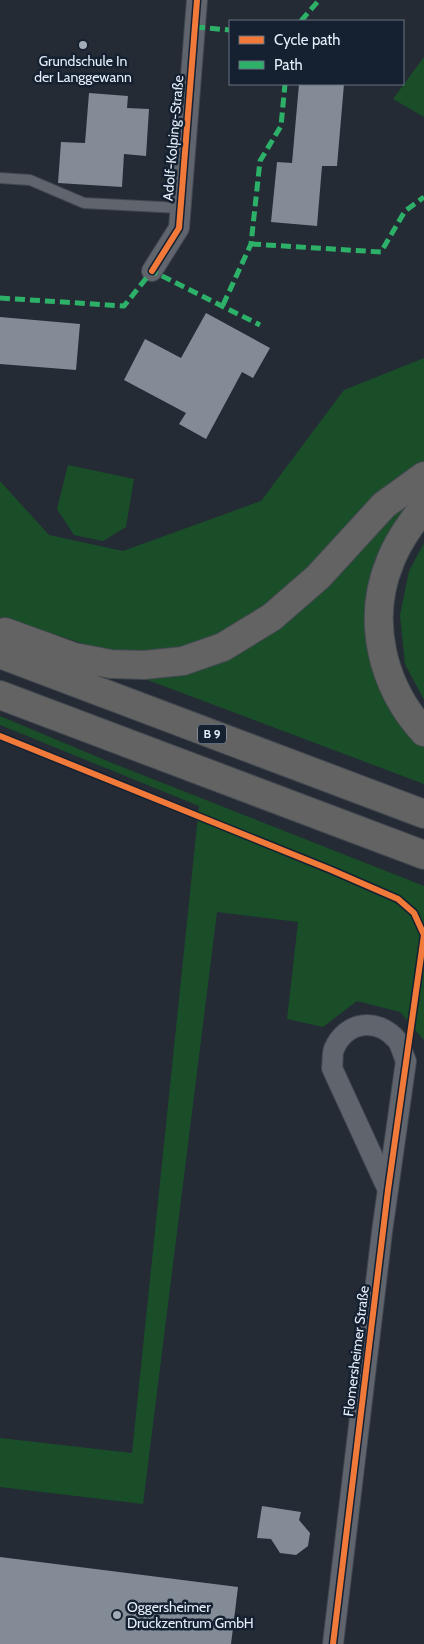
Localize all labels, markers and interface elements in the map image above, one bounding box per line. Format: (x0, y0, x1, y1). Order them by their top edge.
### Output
legend (229, 20, 404, 85)
text: Cycle path (274, 31, 340, 49)
marker: Grundschule In der Langgewann (77, 39, 89, 51)
place label: Grundschule In der Langgewann (34, 52, 132, 86)
text: Path (274, 56, 303, 74)
street label: Adolf-Kolping-Straße (159, 74, 187, 202)
road number: B 9 (198, 724, 226, 744)
street label: Flomersheimer Straße (339, 1285, 373, 1417)
place label: Oggersheimer Druckzentrum GmbH (127, 1598, 254, 1632)
marker: Oggersheimer Druckzentrum GmbH (111, 1609, 123, 1621)

